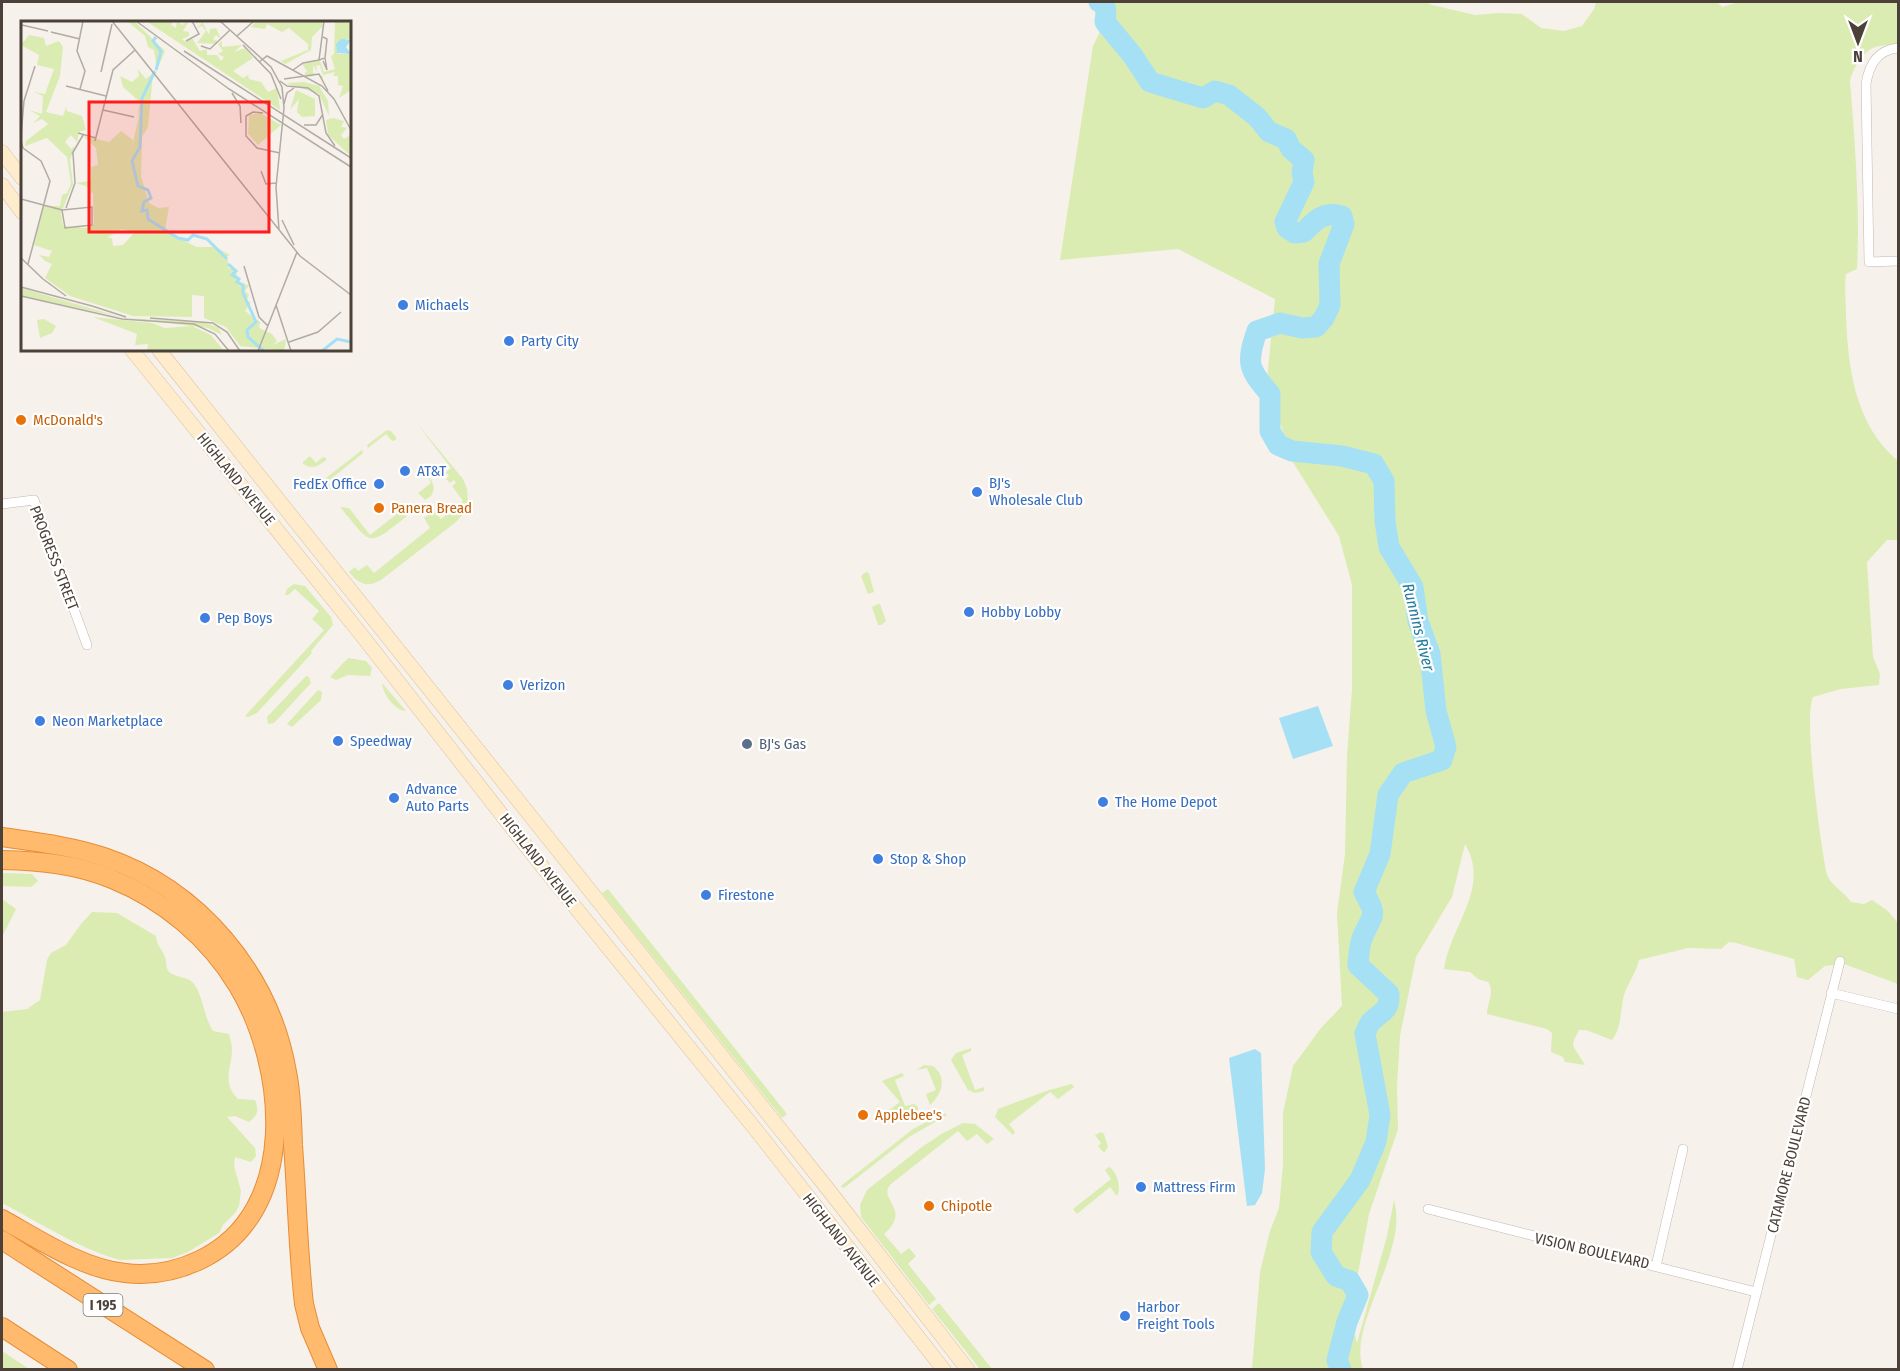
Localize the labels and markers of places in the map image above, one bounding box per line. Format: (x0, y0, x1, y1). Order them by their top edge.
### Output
place label: Michaels (415, 296, 469, 314)
marker: Michaels (396, 298, 410, 312)
place label: Party City (521, 332, 579, 350)
marker: Party City (502, 334, 516, 348)
place label: McDonald's (33, 411, 103, 429)
marker: McDonald's (14, 413, 28, 427)
place label: AT&T (417, 462, 446, 480)
marker: AT&T (398, 464, 412, 478)
place label: BJ's Wholesale Club (989, 474, 1083, 509)
place label: FedEx Office (293, 475, 367, 493)
marker: FedEx Office (372, 477, 386, 491)
marker: BJ's Wholesale Club (970, 485, 984, 499)
place label: Panera Bread (391, 499, 472, 517)
marker: Panera Bread (372, 501, 386, 515)
place label: Hobby Lobby (981, 603, 1061, 621)
marker: Hobby Lobby (962, 605, 976, 619)
place label: Pep Boys (217, 609, 272, 627)
marker: Pep Boys (198, 611, 212, 625)
place label: Verizon (520, 676, 565, 694)
marker: Verizon (501, 678, 515, 692)
place label: Neon Marketplace (52, 712, 163, 730)
marker: Neon Marketplace (33, 714, 47, 728)
place label: Speedway (350, 732, 412, 750)
marker: Speedway (331, 734, 345, 748)
place label: BJ's Gas (759, 735, 806, 753)
marker: BJ's Gas (740, 737, 754, 751)
place label: Advance Auto Parts (406, 780, 469, 815)
marker: Advance Auto Parts (387, 791, 401, 805)
place label: The Home Depot (1115, 793, 1217, 811)
marker: The Home Depot (1096, 795, 1110, 809)
place label: Stop & Shop (890, 850, 966, 868)
marker: Stop & Shop (871, 852, 885, 866)
place label: Firestone (718, 886, 774, 904)
marker: Firestone (699, 888, 713, 902)
place label: Applebee's (875, 1106, 942, 1124)
marker: Applebee's (856, 1108, 870, 1122)
place label: Mattress Firm (1153, 1178, 1236, 1196)
marker: Mattress Firm (1134, 1180, 1148, 1194)
place label: Chipotle (941, 1197, 992, 1215)
marker: Chipotle (922, 1199, 936, 1213)
place label: Harbor Freight Tools (1137, 1298, 1215, 1333)
marker: Harbor Freight Tools (1118, 1309, 1132, 1323)

